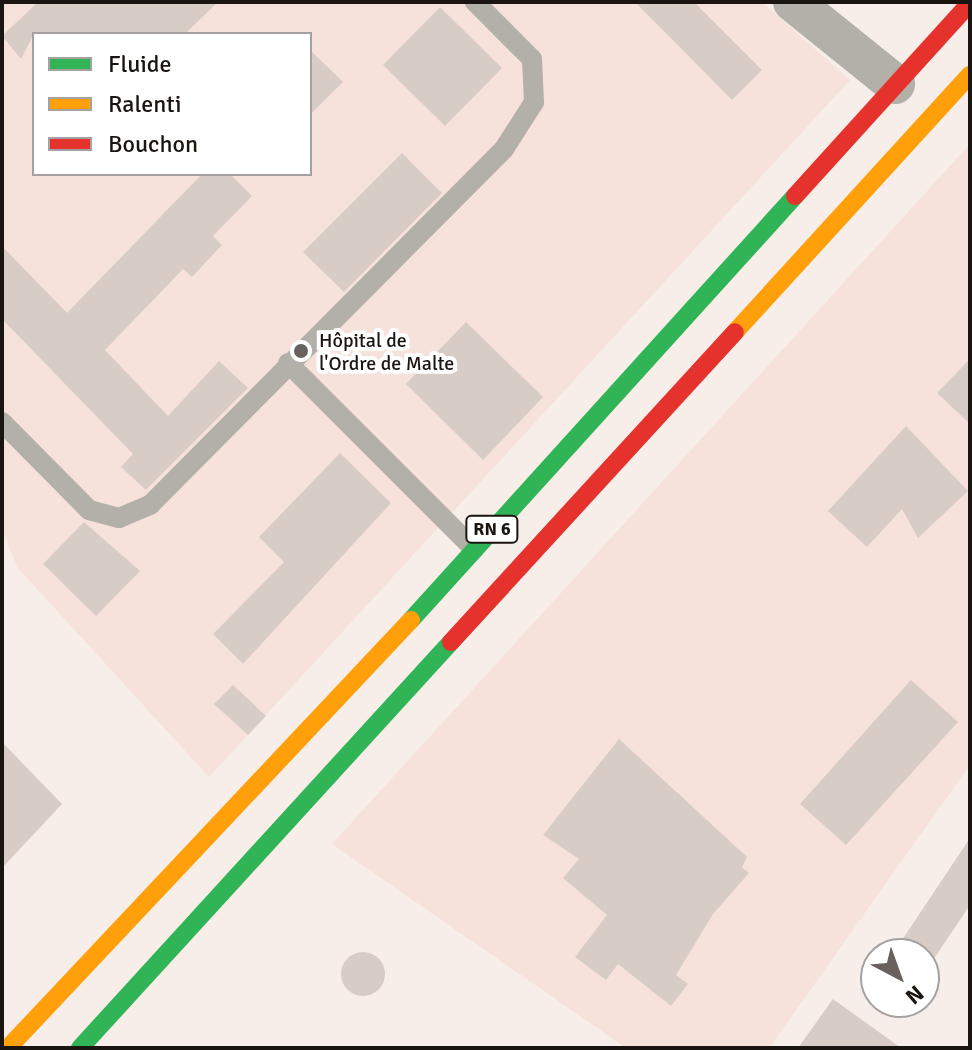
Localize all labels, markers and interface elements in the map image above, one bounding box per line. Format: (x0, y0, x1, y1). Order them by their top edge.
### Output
legend (32, 32, 312, 176)
text: Fluide (108, 49, 172, 79)
text: Ralenti (108, 89, 181, 119)
text: Bouchon (108, 129, 198, 159)
place label: Hôpital de l'Ordre de Malte (319, 328, 454, 375)
marker: Hôpital de l'Ordre de Malte (290, 340, 312, 362)
road number: RN 6 (464, 515, 520, 543)
north arrow (860, 938, 940, 1018)
text: N (900, 980, 929, 1010)

